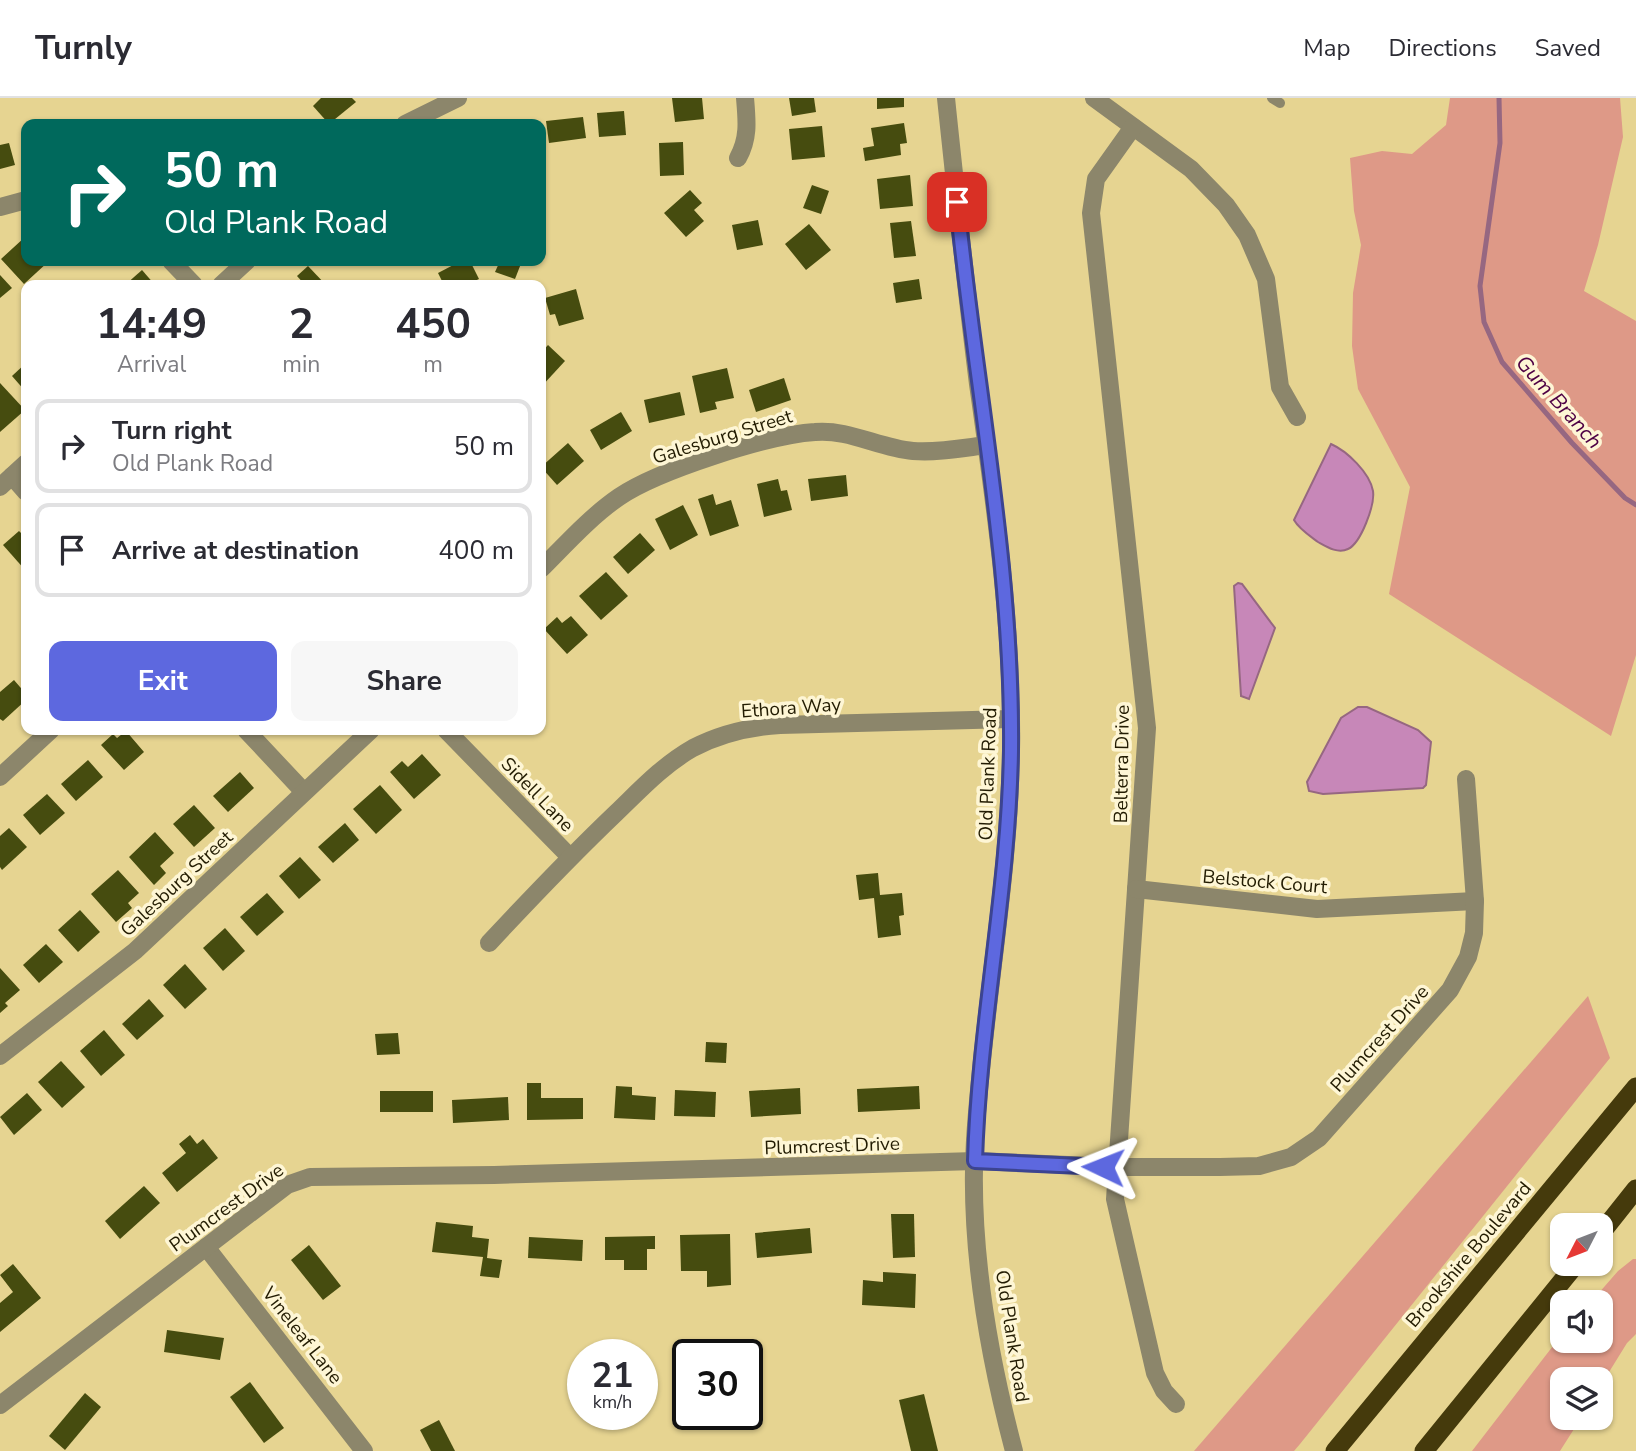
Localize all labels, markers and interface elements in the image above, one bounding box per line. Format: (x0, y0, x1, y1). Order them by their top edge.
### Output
text: Turnly (35, 26, 132, 71)
text: Map (1303, 32, 1350, 64)
text: Directions (1388, 32, 1497, 64)
text: Saved (1535, 32, 1601, 64)
text: 50 m (164, 137, 279, 204)
icon: right (49, 147, 140, 238)
pin (927, 172, 987, 232)
icon: arrive (938, 183, 976, 221)
text: Old Plank Road (164, 201, 388, 244)
text: 14:49 (96, 296, 207, 353)
text: 2 (289, 296, 314, 353)
text: 450 (395, 296, 471, 353)
text: Arrival (117, 349, 186, 380)
text: min (282, 349, 320, 380)
text: m (423, 349, 443, 380)
water label: Gum Branch (1510, 349, 1608, 455)
street label: Galesburg Street (649, 403, 796, 471)
text: Turn right (112, 413, 231, 448)
icon: right (53, 427, 91, 465)
text: 50 m (454, 429, 514, 464)
text: Old Plank Road (112, 448, 273, 479)
icon: arrive (53, 531, 91, 569)
text: Arrive at destination (112, 533, 359, 568)
text: 400 m (438, 533, 514, 568)
button: Exit (49, 641, 277, 721)
button: Share (291, 641, 518, 721)
street label: Ethora Way (740, 692, 842, 724)
street label: Belterra Drive (1108, 704, 1136, 824)
street label: Old Plank Road (973, 707, 1003, 841)
street label: Sidell Lane (495, 752, 580, 838)
street label: Galesburg Street (115, 825, 239, 943)
street label: Belstock Court (1201, 864, 1329, 900)
street label: Plumcrest Drive (1325, 980, 1435, 1098)
position arrow (1066, 1130, 1140, 1204)
street label: Plumcrest Drive (764, 1131, 900, 1161)
street label: Plumcrest Drive (164, 1157, 289, 1258)
street label: Brookshire Boulevard (1400, 1176, 1538, 1333)
north arrow (1550, 1213, 1614, 1276)
map controls (1550, 1213, 1613, 1430)
street label: Old Plank Road (989, 1268, 1035, 1404)
street label: Vineleaf Lane (255, 1281, 348, 1390)
button: sound (1550, 1290, 1613, 1353)
speed limit sign: 30 (672, 1339, 763, 1430)
text: 21 (591, 1352, 634, 1399)
button: layers (1550, 1367, 1613, 1430)
text: km/h (593, 1390, 632, 1414)

